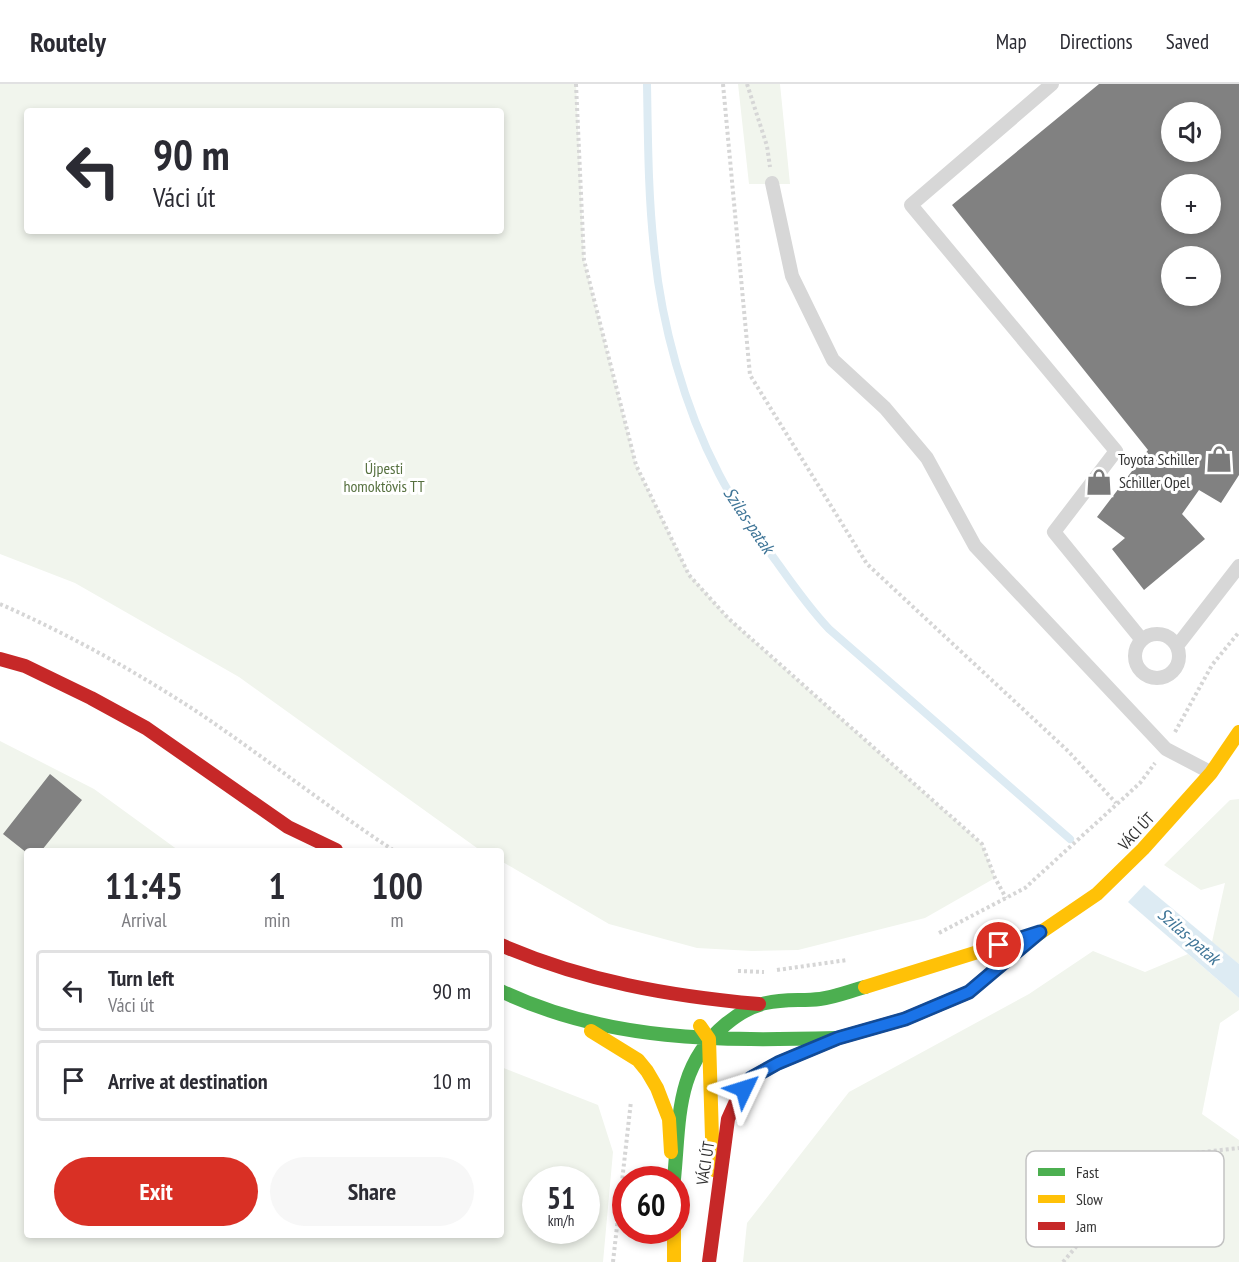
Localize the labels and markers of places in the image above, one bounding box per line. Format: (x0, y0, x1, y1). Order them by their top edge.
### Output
shop icon: Toyota Schiller (1204, 444, 1234, 474)
place label: Toyota Schiller (1118, 449, 1200, 469)
shop icon: Schiller Opel (1084, 467, 1114, 497)
place label: Schiller Opel (1119, 472, 1190, 492)
pin (973, 919, 1024, 970)

